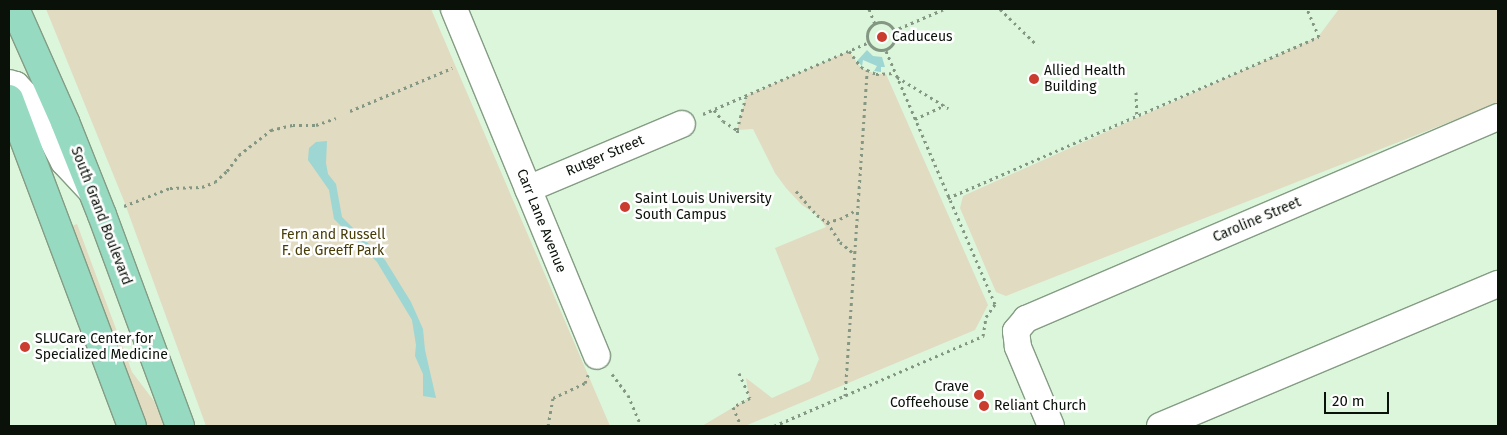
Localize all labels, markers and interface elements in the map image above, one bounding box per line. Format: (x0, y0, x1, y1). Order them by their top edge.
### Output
place label: Caduceus (892, 29, 953, 45)
marker: Caduceus (876, 31, 888, 43)
place label: Allied Health Building (1044, 63, 1126, 95)
marker: Allied Health Building (1028, 73, 1040, 85)
street label: Rutger Street (563, 132, 647, 180)
street label: South Grand Boulevard (67, 145, 135, 287)
street label: Carr Lane Avenue (513, 167, 569, 275)
place label: Saint Louis University South Campus (635, 191, 772, 223)
street label: Caroline Street (1210, 194, 1304, 246)
marker: Saint Louis University South Campus (619, 201, 631, 213)
park label: Fern and Russell F. de Greeff Park (281, 227, 385, 260)
place label: SLUCare Center for Specialized Medicine (35, 331, 168, 364)
marker: SLUCare Center for Specialized Medicine (19, 341, 31, 353)
place label: Crave Coffeehouse (890, 379, 969, 412)
scale bar (1327, 382, 1392, 414)
marker: Crave Coffeehouse (973, 389, 985, 401)
text: 20 m (1332, 392, 1365, 410)
place label: Reliant Church (994, 398, 1086, 414)
marker: Reliant Church (978, 400, 990, 412)

